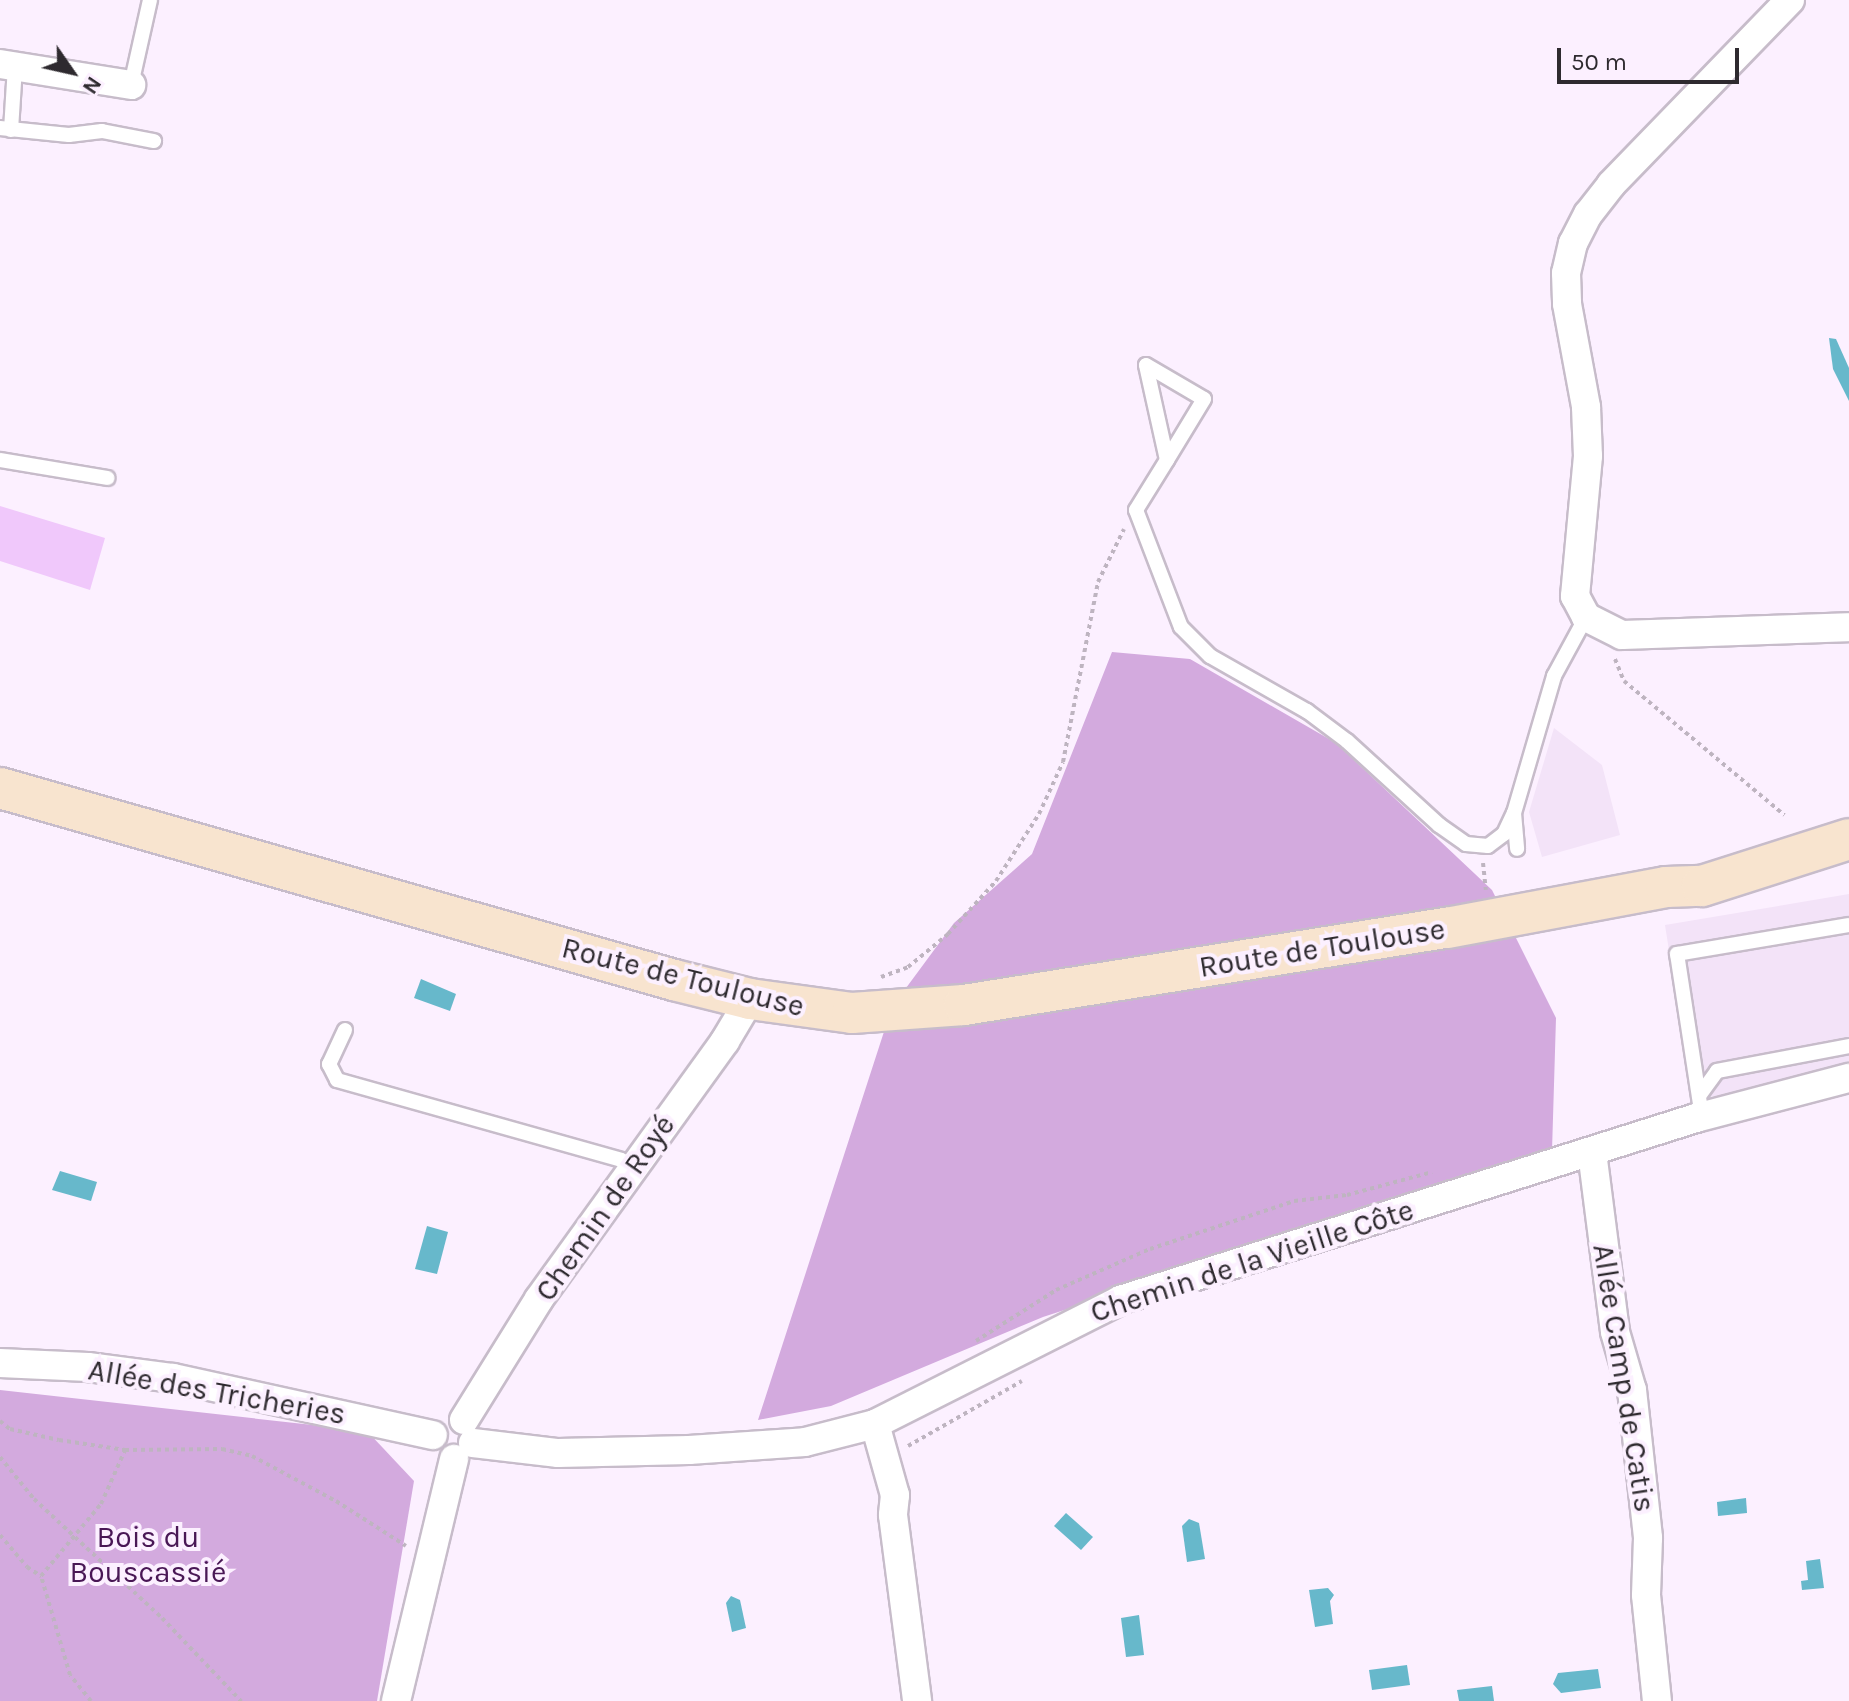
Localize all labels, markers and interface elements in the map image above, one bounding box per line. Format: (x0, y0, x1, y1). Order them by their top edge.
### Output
north arrow (32, 32, 112, 112)
scale bar (1561, 32, 1743, 82)
text: 50 m (1571, 48, 1627, 76)
text: N (77, 72, 107, 99)
street label: Route de Toulouse (1197, 911, 1447, 985)
street label: Route de Toulouse (558, 929, 808, 1025)
street label: Chemin de Royé (528, 1108, 682, 1308)
street label: Chemin de la Vieille Côte (1086, 1192, 1418, 1330)
street label: Allée Camp de Catis (1585, 1241, 1663, 1515)
street label: Allée des Tricheries (86, 1352, 348, 1432)
park label: Bois du Bouscassié (70, 1519, 226, 1590)

